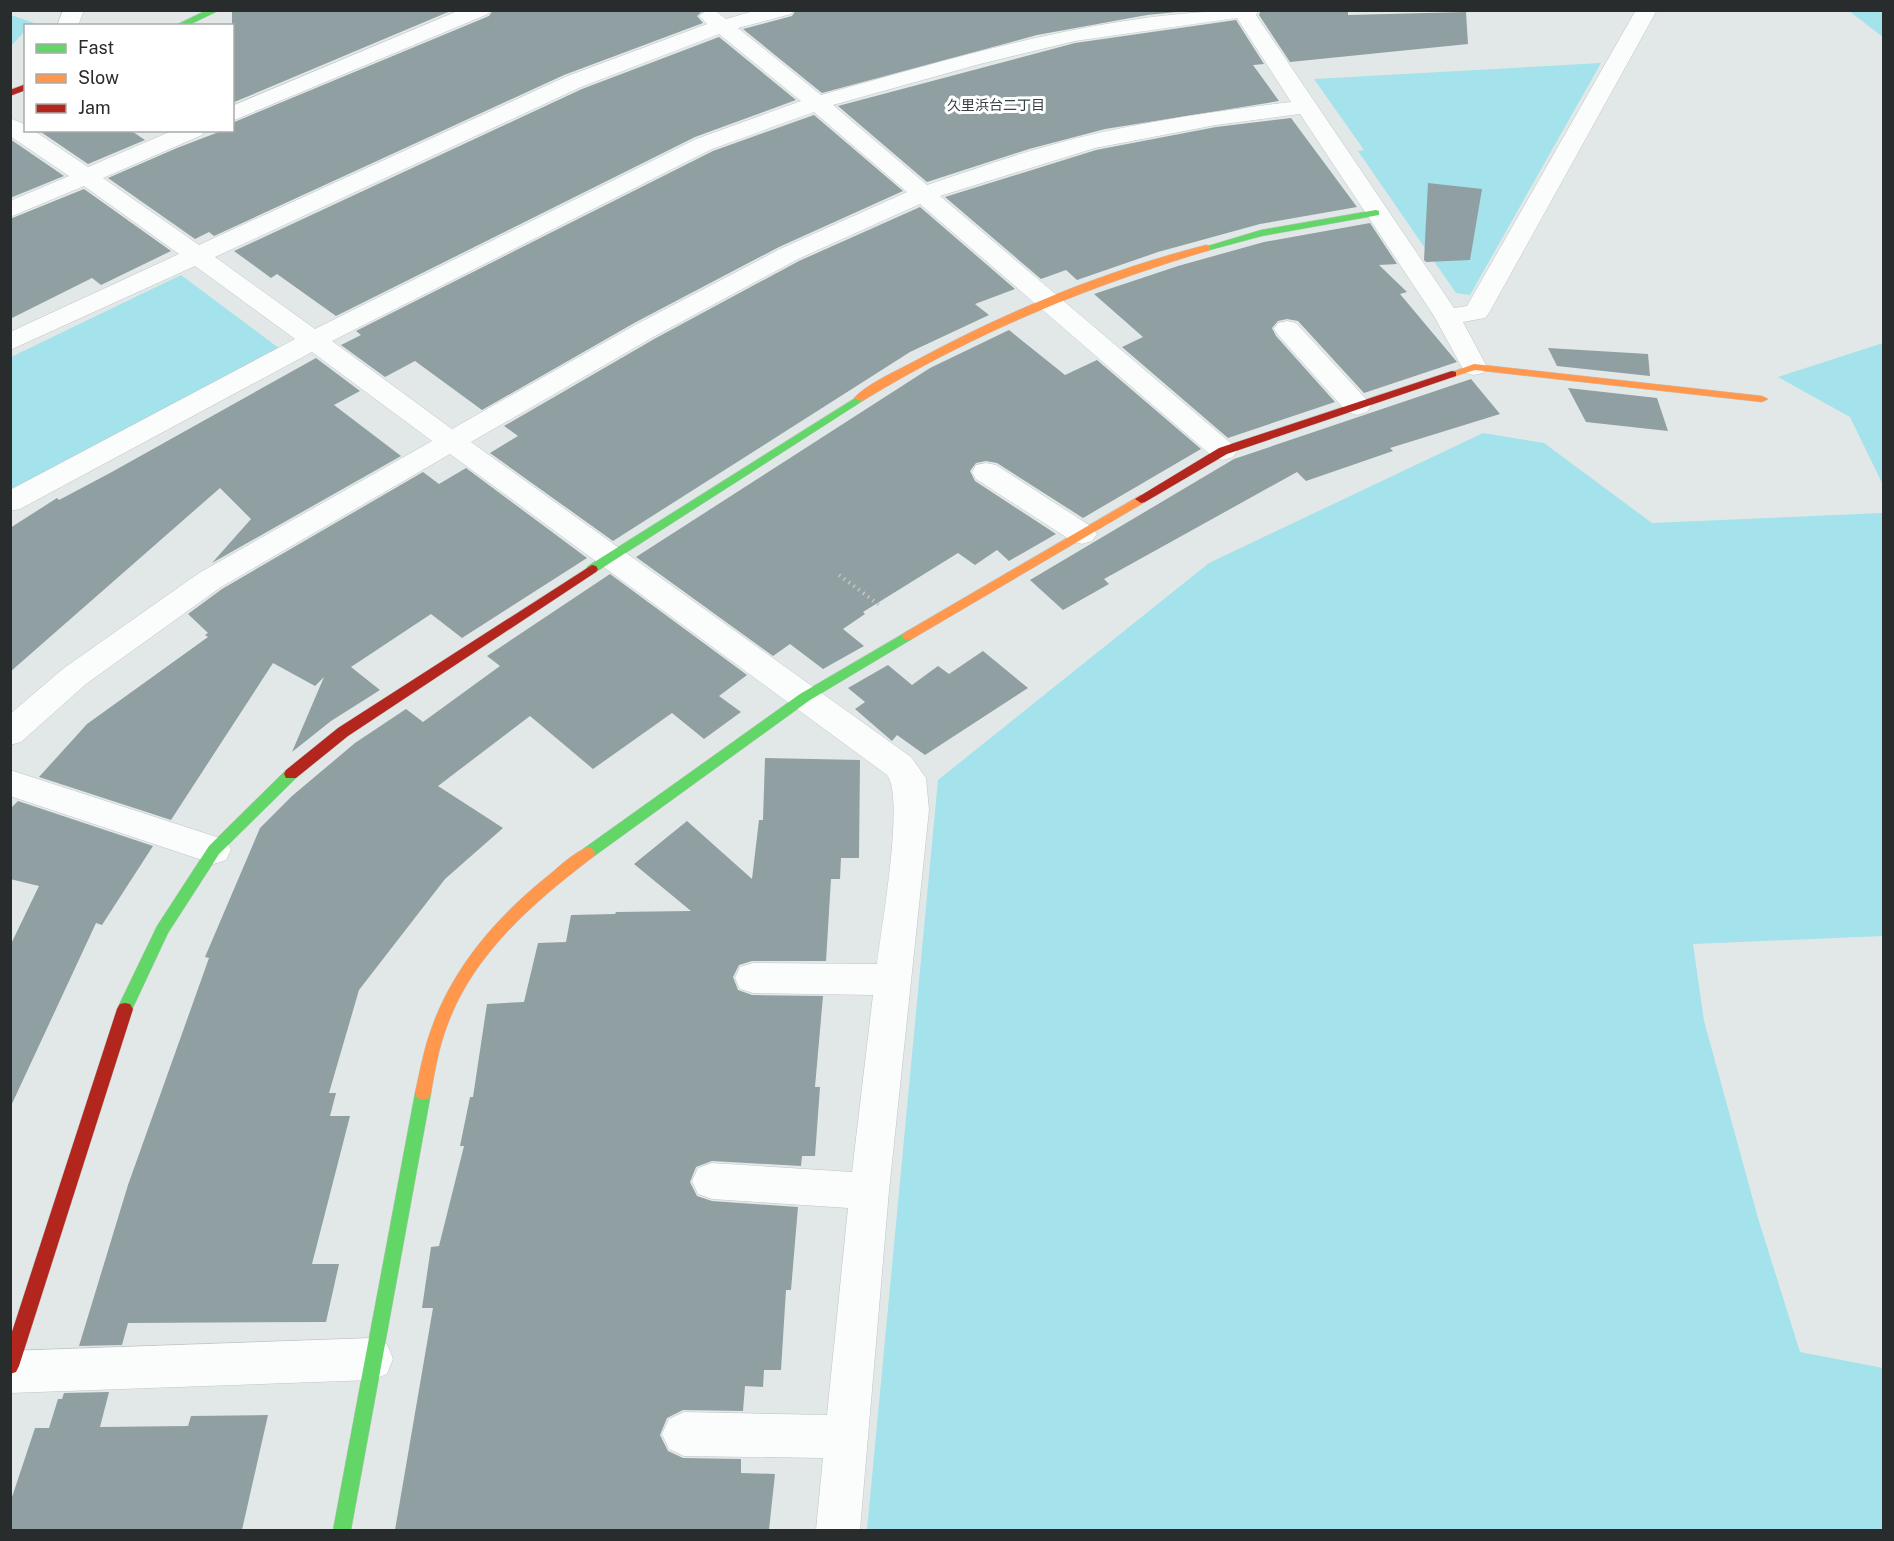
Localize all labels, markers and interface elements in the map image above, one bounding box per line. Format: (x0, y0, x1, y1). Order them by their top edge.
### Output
legend (24, 24, 234, 132)
text: Fast (78, 37, 114, 58)
text: Slow (78, 67, 119, 88)
text: Jam (78, 97, 111, 118)
district label: 久里浜台二丁目 (947, 97, 1045, 113)

